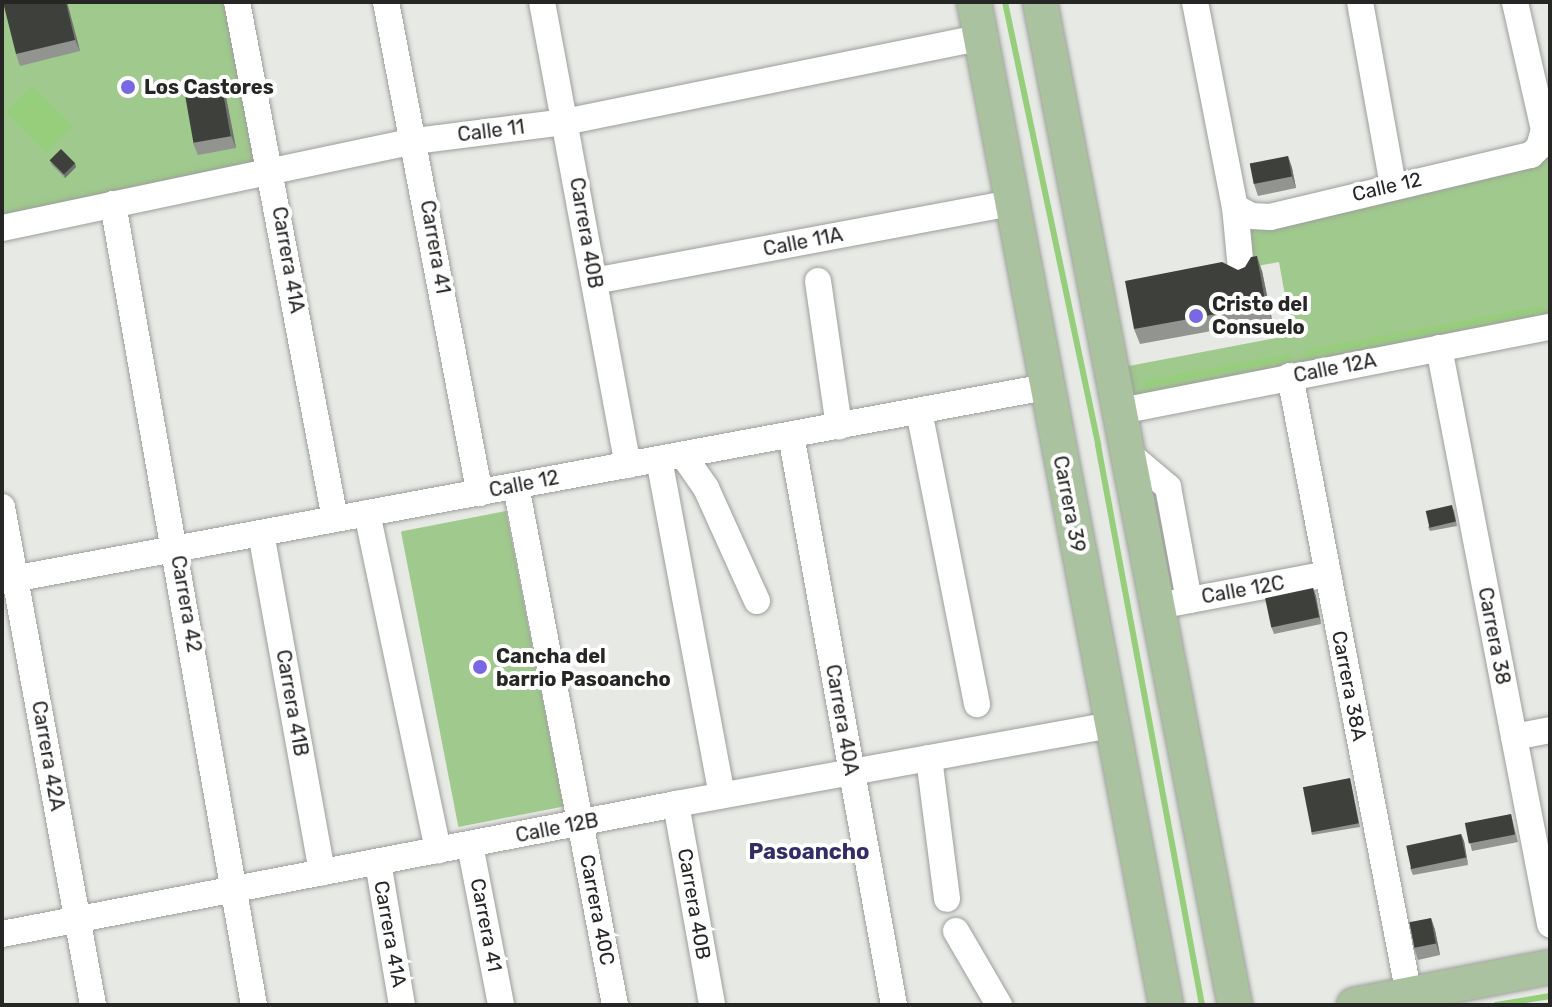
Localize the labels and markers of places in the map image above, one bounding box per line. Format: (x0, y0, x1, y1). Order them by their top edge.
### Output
place label: Los Castores (144, 75, 274, 99)
marker: Los Castores (119, 78, 137, 96)
place label: Cristo del Consuelo (1212, 292, 1308, 339)
marker: Cristo del Consuelo (1187, 307, 1205, 325)
place label: Cancha del barrio Pasoancho (496, 644, 671, 691)
marker: Cancha del barrio Pasoancho (471, 658, 489, 676)

